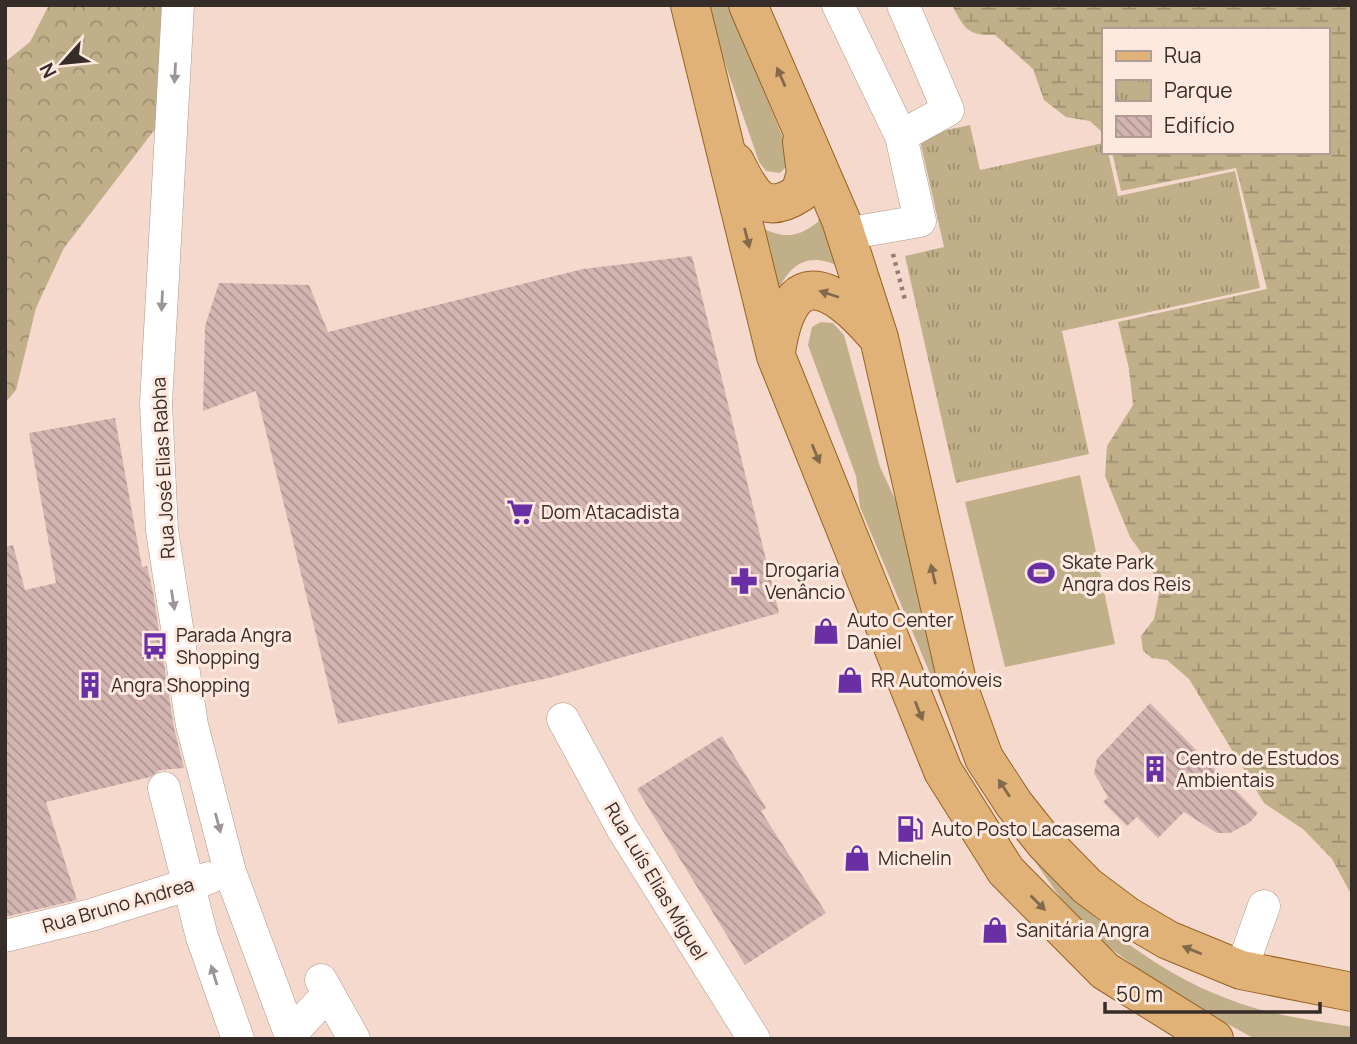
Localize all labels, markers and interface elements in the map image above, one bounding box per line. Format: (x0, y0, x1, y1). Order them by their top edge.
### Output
north arrow (28, 28, 98, 98)
legend (1102, 28, 1329, 154)
text: Rua (1164, 41, 1201, 69)
text: N (33, 59, 63, 83)
one-way arrow (169, 63, 180, 85)
one-way arrow (775, 66, 786, 87)
text: Parque (1164, 76, 1233, 104)
text: Edifício (1164, 111, 1235, 139)
one-way arrow (742, 227, 753, 249)
one-way arrow (818, 289, 839, 299)
one-way arrow (156, 290, 167, 312)
street label: Rua José Elias Rabha (145, 376, 181, 560)
one-way arrow (810, 444, 821, 465)
supermarket icon: Dom Atacadista (505, 497, 535, 527)
place label: Dom Atacadista (541, 499, 680, 525)
place label: Skate Park Angra dos Reis (1062, 549, 1191, 597)
place label: Drogaria Venâncio (765, 557, 845, 605)
sports icon: Skate Park Angra dos Reis (1026, 558, 1056, 588)
one-way arrow (927, 563, 938, 585)
pharmacy icon: Drogaria Venâncio (729, 566, 759, 596)
one-way arrow (168, 590, 179, 612)
place label: Auto Center Daniel (847, 607, 954, 655)
shop icon: Auto Center Daniel (811, 616, 841, 646)
place label: Parada Angra Shopping (176, 622, 292, 670)
bus stop icon: Parada Angra Shopping (140, 631, 170, 661)
shop icon: RR Automóveis (835, 665, 865, 695)
place label: RR Automóveis (871, 667, 1002, 693)
building icon: Angra Shopping (75, 670, 105, 700)
place label: Angra Shopping (111, 672, 250, 698)
one-way arrow (914, 701, 925, 722)
place label: Centro de Estudos Ambientais (1176, 745, 1339, 793)
building icon: Centro de Estudos Ambientais (1140, 754, 1170, 784)
one-way arrow (997, 779, 1010, 798)
street label: Rua Luís Elias Miguel (599, 797, 713, 965)
one-way arrow (213, 812, 224, 834)
fuel station icon: Auto Posto Lacasema (895, 814, 925, 844)
place label: Auto Posto Lacasema (931, 816, 1120, 842)
shop icon: Michelin (842, 843, 872, 873)
place label: Michelin (878, 845, 951, 871)
street label: Rua Bruno Andrea (39, 871, 197, 939)
one-way arrow (1029, 894, 1046, 911)
shop icon: Sanitária Angra (980, 915, 1010, 945)
place label: Sanitária Angra (1016, 917, 1149, 943)
one-way arrow (1181, 945, 1202, 956)
one-way arrow (209, 964, 219, 985)
scale bar (1105, 970, 1320, 1014)
text: 50 m (1116, 980, 1163, 1008)

